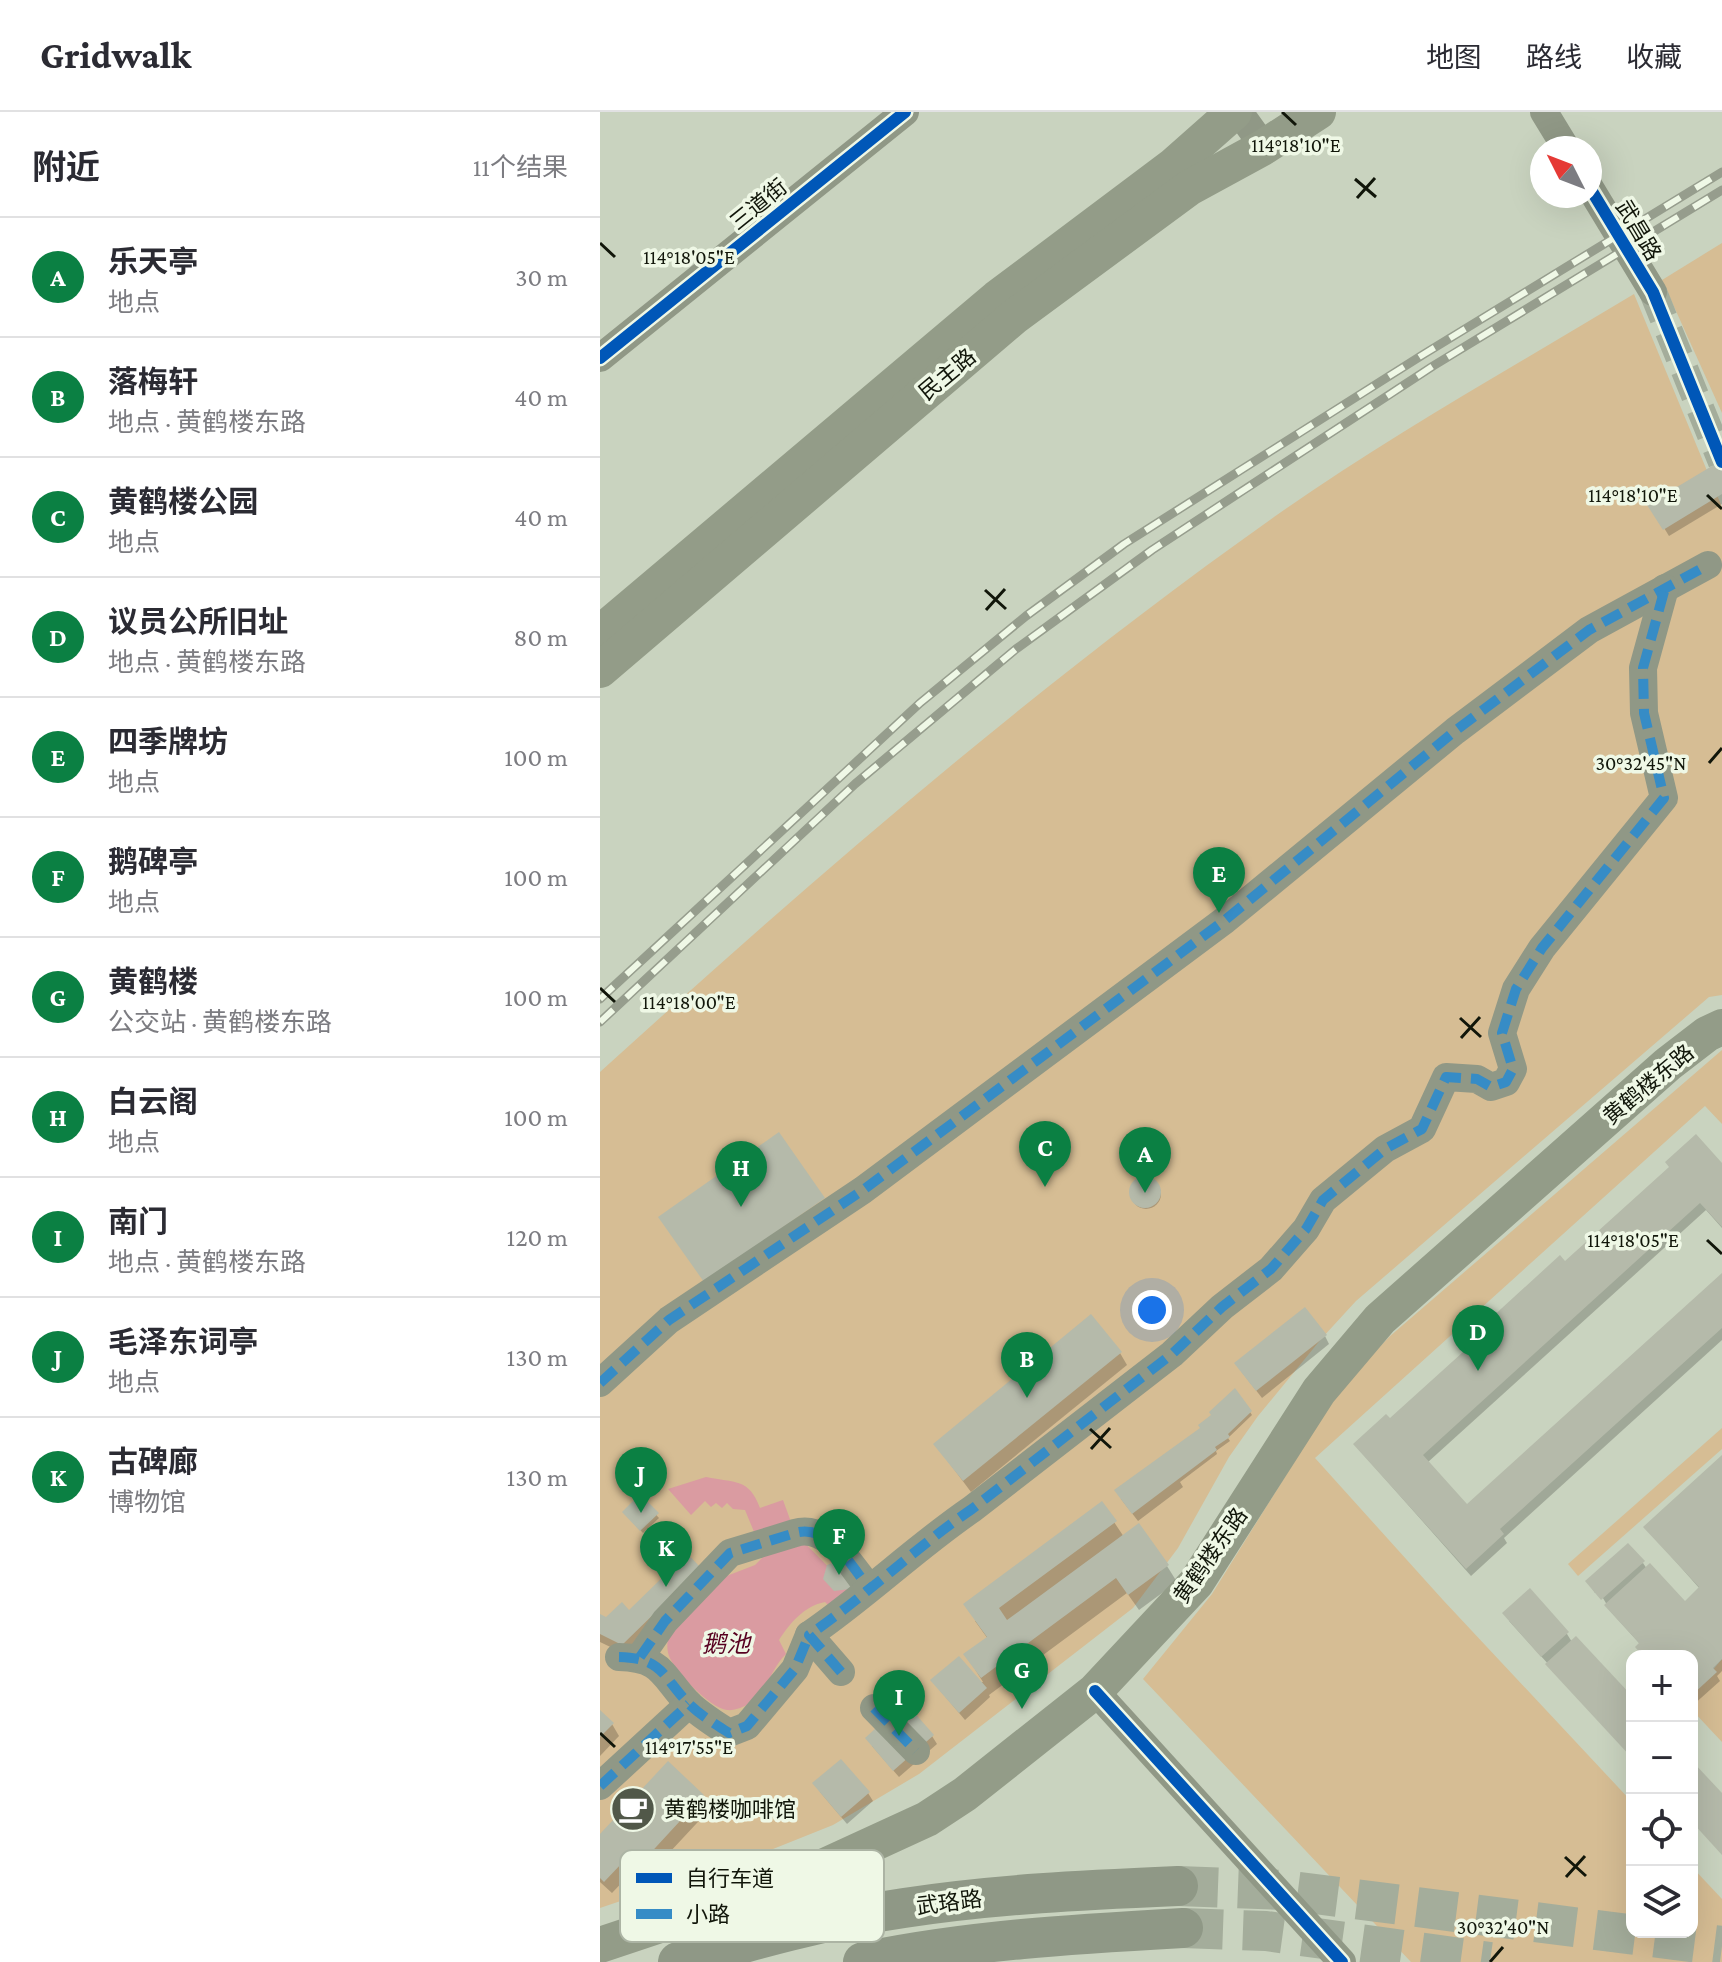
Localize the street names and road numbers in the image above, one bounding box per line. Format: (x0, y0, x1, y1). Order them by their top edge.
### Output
street label: 三道街 (725, 174, 792, 235)
street label: 武昌路 (1611, 196, 1666, 265)
street label: 民主路 (914, 344, 981, 405)
street label: 黄鹤楼东路 (1598, 1039, 1698, 1129)
street label: 黄鹤楼东路 (1169, 1503, 1252, 1608)
street label: 武珞路 (915, 1886, 983, 1919)

